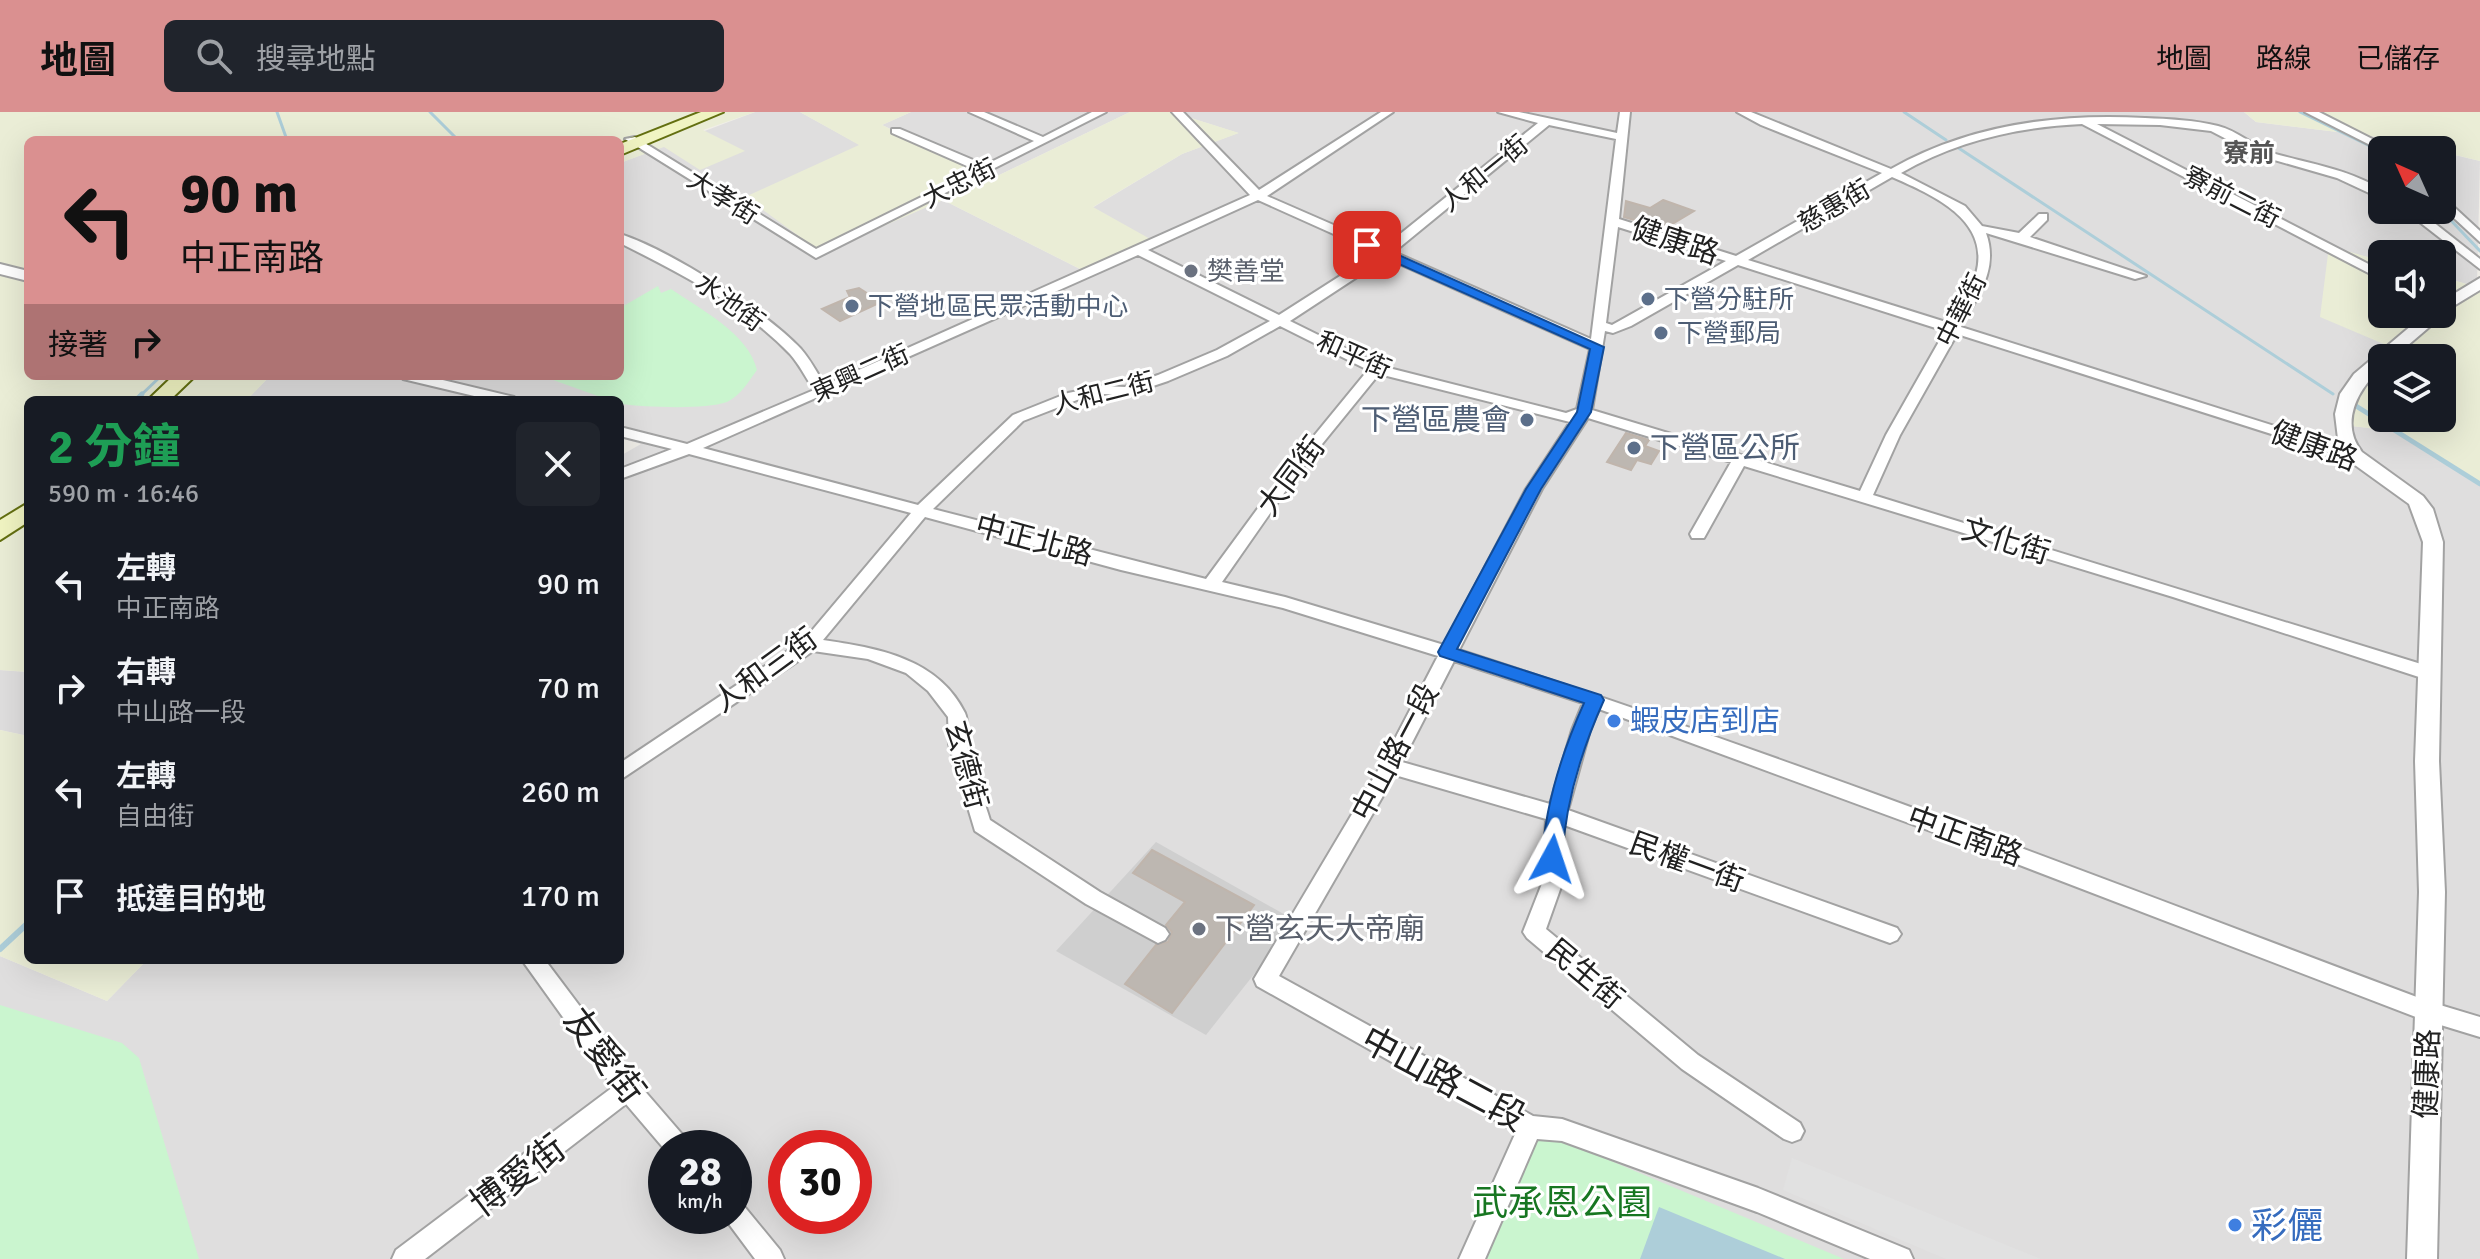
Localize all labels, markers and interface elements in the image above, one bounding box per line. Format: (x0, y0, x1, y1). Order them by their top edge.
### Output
search box (164, 20, 724, 92)
icon: search (192, 34, 236, 78)
text: 地圖 (40, 37, 116, 84)
text: 搜尋地點 (256, 41, 376, 78)
text: 地圖 (2156, 42, 2212, 76)
text: 路線 (2256, 42, 2312, 76)
text: 已儲存 (2356, 42, 2440, 76)
street label: 人和一街 (1434, 129, 1535, 219)
north arrow (2368, 136, 2456, 224)
map controls (2368, 136, 2456, 432)
district label: 寮前 (2223, 138, 2275, 170)
street label: 大忠街 (917, 152, 1002, 215)
text: 90 m (180, 159, 298, 228)
street label: 寮前二街 (2178, 160, 2285, 236)
street label: 大孝街 (681, 164, 764, 232)
icon: left (48, 168, 152, 272)
street label: 慈惠街 (1793, 174, 1876, 240)
street label: 健康路 (1626, 210, 1723, 273)
pin (1333, 211, 1401, 279)
icon: arrive (1345, 223, 1389, 267)
text: 中正南路 (180, 236, 324, 281)
button: sound (2368, 240, 2456, 328)
place label: 樊善堂 (1207, 256, 1285, 288)
marker: 樊善堂 (1182, 262, 1200, 280)
street label: 水池街 (688, 267, 770, 339)
street label: 中華街 (1930, 268, 1994, 352)
place label: 下營分駐所 (1664, 284, 1794, 316)
marker: 下營分駐所 (1639, 290, 1657, 308)
place label: 下營地區民眾活動中心 (868, 291, 1128, 323)
marker: 下營地區民眾活動中心 (843, 297, 861, 315)
place label: 下營郵局 (1677, 318, 1781, 350)
icon: right (124, 320, 168, 364)
marker: 下營郵局 (1652, 324, 1670, 342)
street label: 和平街 (1311, 325, 1396, 386)
text: 接著 (48, 327, 108, 364)
street label: 東興二街 (806, 338, 914, 410)
button: layers (2368, 344, 2456, 432)
street label: 人和二街 (1049, 366, 1158, 422)
place label: 下營區農會 (1361, 402, 1511, 439)
marker: 下營區農會 (1518, 411, 1536, 429)
street label: 健康路 (2265, 414, 2362, 479)
text: 2 分鐘 (48, 418, 180, 477)
button: close (516, 422, 600, 506)
street label: 大同街 (1250, 429, 1333, 523)
place label: 下營區公所 (1650, 430, 1800, 467)
marker: 下營區公所 (1625, 439, 1643, 457)
text: 590 m · 16:46 (48, 478, 199, 510)
street label: 中正北路 (971, 507, 1097, 574)
street label: 文化街 (1957, 511, 2054, 572)
text: 左轉 (116, 550, 176, 587)
icon: left (48, 562, 92, 606)
text: 90 m (537, 566, 600, 603)
text: 中正南路 (116, 593, 220, 625)
street label: 人和三街 (706, 620, 825, 721)
text: 右轉 (116, 654, 176, 691)
icon: right (48, 666, 92, 710)
text: 70 m (537, 670, 600, 707)
street label: 中山路一段 (1344, 677, 1447, 827)
text: 中山路一段 (116, 697, 246, 729)
place label: 蝦皮店到店 (1630, 703, 1780, 740)
marker: 蝦皮店到店 (1605, 712, 1623, 730)
street label: 玄德街 (936, 717, 995, 813)
text: 左轉 (116, 758, 176, 795)
icon: left (48, 770, 92, 814)
text: 260 m (521, 774, 600, 811)
street label: 中正南路 (1902, 799, 2028, 874)
text: 自由街 (116, 801, 194, 833)
position arrow (1510, 817, 1594, 901)
street label: 民權一街 (1624, 825, 1750, 900)
icon: arrive (48, 874, 92, 918)
text: 170 m (521, 878, 600, 915)
text: 抵達目的地 (116, 881, 266, 918)
place label: 下營玄天大帝廟 (1215, 911, 1425, 948)
marker: 下營玄天大帝廟 (1190, 920, 1208, 938)
street label: 民生街 (1538, 931, 1631, 1017)
street label: 友愛街 (553, 999, 654, 1113)
street label: 中山路二段 (1353, 1017, 1533, 1141)
street label: 健康路 (2407, 1028, 2448, 1120)
street label: 博愛街 (461, 1126, 575, 1227)
speed limit sign: 30 (768, 1130, 872, 1234)
text: 28 (678, 1147, 722, 1197)
park label: 武承恩公園 (1472, 1181, 1652, 1226)
text: km/h (677, 1189, 723, 1214)
place label: 彩儷 (2251, 1204, 2323, 1249)
marker: 彩儷 (2226, 1216, 2244, 1234)

